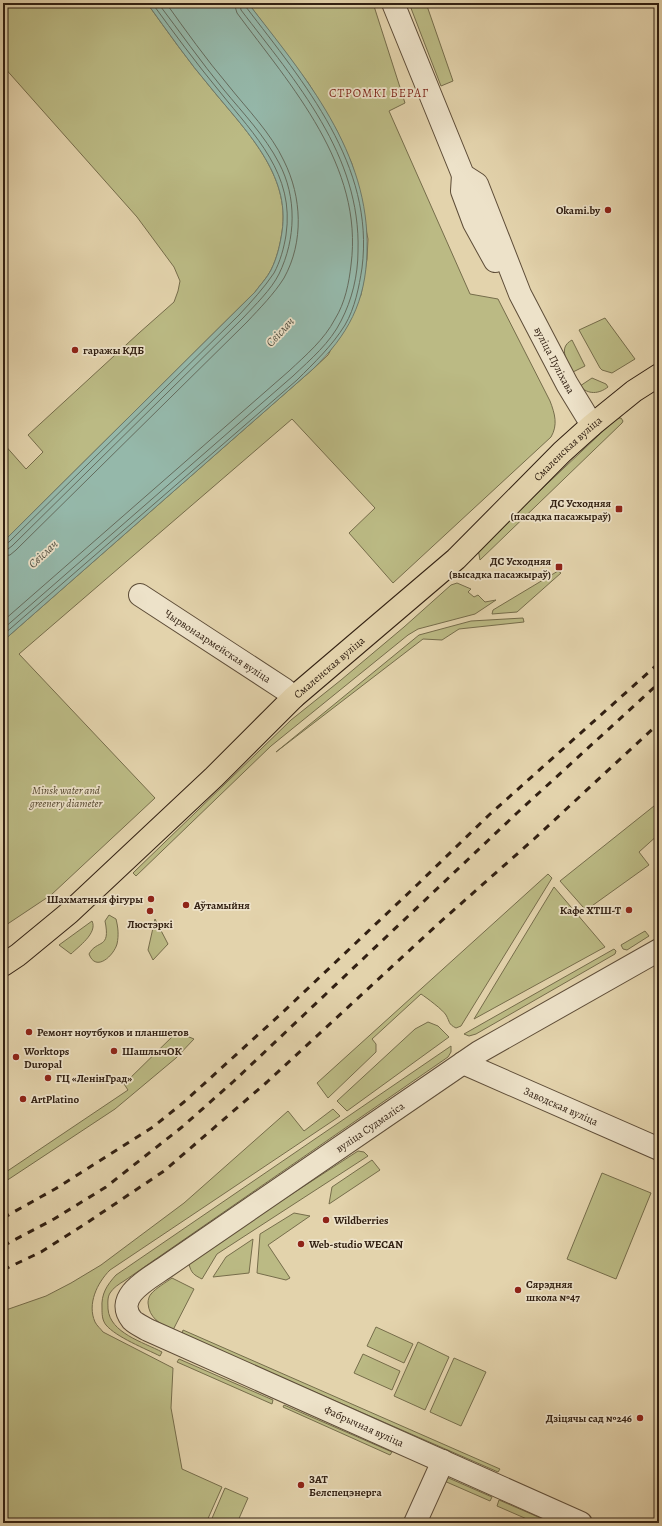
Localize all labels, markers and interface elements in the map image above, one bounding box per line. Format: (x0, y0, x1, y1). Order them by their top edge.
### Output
district label: СТРОМКІ БЕРАГ (329, 85, 429, 101)
place label: Okami.by (556, 203, 601, 218)
marker: Okami.by (603, 205, 613, 215)
water label: Свіслач (262, 313, 298, 350)
street label: вуліца Пуліхава (530, 324, 579, 397)
place label: гаражы КДБ (83, 343, 144, 358)
marker: гаражы КДБ (70, 345, 80, 355)
street label: Смаленская вуліца (530, 412, 606, 485)
place label: ДС Усходняя (пасадка пасажыраў) (511, 496, 611, 524)
marker: ДС Усходняя (пасадка пасажыраў) (614, 504, 624, 514)
water label: Свіслач (25, 536, 62, 572)
place label: ДС Усходняя (высадка пасажыраў) (449, 554, 551, 582)
marker: ДС Усходняя (высадка пасажыраў) (554, 562, 564, 572)
street label: Чырвонаармейская вуліца (161, 606, 275, 687)
street label: Смаленская вуліца (291, 632, 369, 702)
park label: Minsk water and greenery diameter (29, 783, 103, 811)
place label: Шахматныя фігуры (47, 892, 143, 907)
marker: Шахматныя фігуры (146, 894, 156, 904)
place label: Аўтамыйня (193, 898, 250, 913)
marker: Аўтамыйня (181, 900, 191, 910)
place label: Кафе ХТШ-Т (560, 903, 622, 918)
marker: Кафе ХТШ-Т (624, 905, 634, 915)
marker: Люстэркі (145, 906, 155, 916)
place label: Люстэркі (127, 917, 173, 932)
place label: Ремонт ноутбуков и планшетов (37, 1025, 189, 1040)
marker: Ремонт ноутбуков и планшетов (24, 1027, 34, 1037)
place label: Worktops Duropal (23, 1044, 70, 1072)
place label: ШашлычОК (122, 1044, 182, 1059)
marker: ШашлычОК (109, 1046, 119, 1056)
marker: Worktops Duropal (11, 1052, 21, 1062)
place label: ГЦ «ЛенінГрад» (56, 1071, 132, 1086)
marker: ГЦ «ЛенінГрад» (43, 1073, 53, 1083)
street label: Заводская вуліца (521, 1084, 601, 1130)
place label: ArtPlatino (30, 1092, 79, 1107)
marker: ArtPlatino (18, 1094, 28, 1104)
street label: вуліца Судмаліса (333, 1098, 408, 1156)
place label: Wildberries (333, 1213, 389, 1228)
marker: Wildberries (321, 1215, 331, 1225)
place label: Web-studio WECAN (308, 1237, 403, 1252)
marker: Web-studio WECAN (296, 1239, 306, 1249)
place label: Сярэдняя школа №47 (526, 1277, 580, 1305)
marker: Сярэдняя школа №47 (513, 1285, 523, 1295)
street label: Фабрычная вуліца (321, 1402, 407, 1451)
place label: Дзіцячы сад №246 (546, 1411, 632, 1426)
marker: Дзіцячы сад №246 (635, 1413, 645, 1423)
place label: ЗАТ Белспецэнерга (309, 1472, 382, 1500)
marker: ЗАТ Белспецэнерга (296, 1480, 306, 1490)

